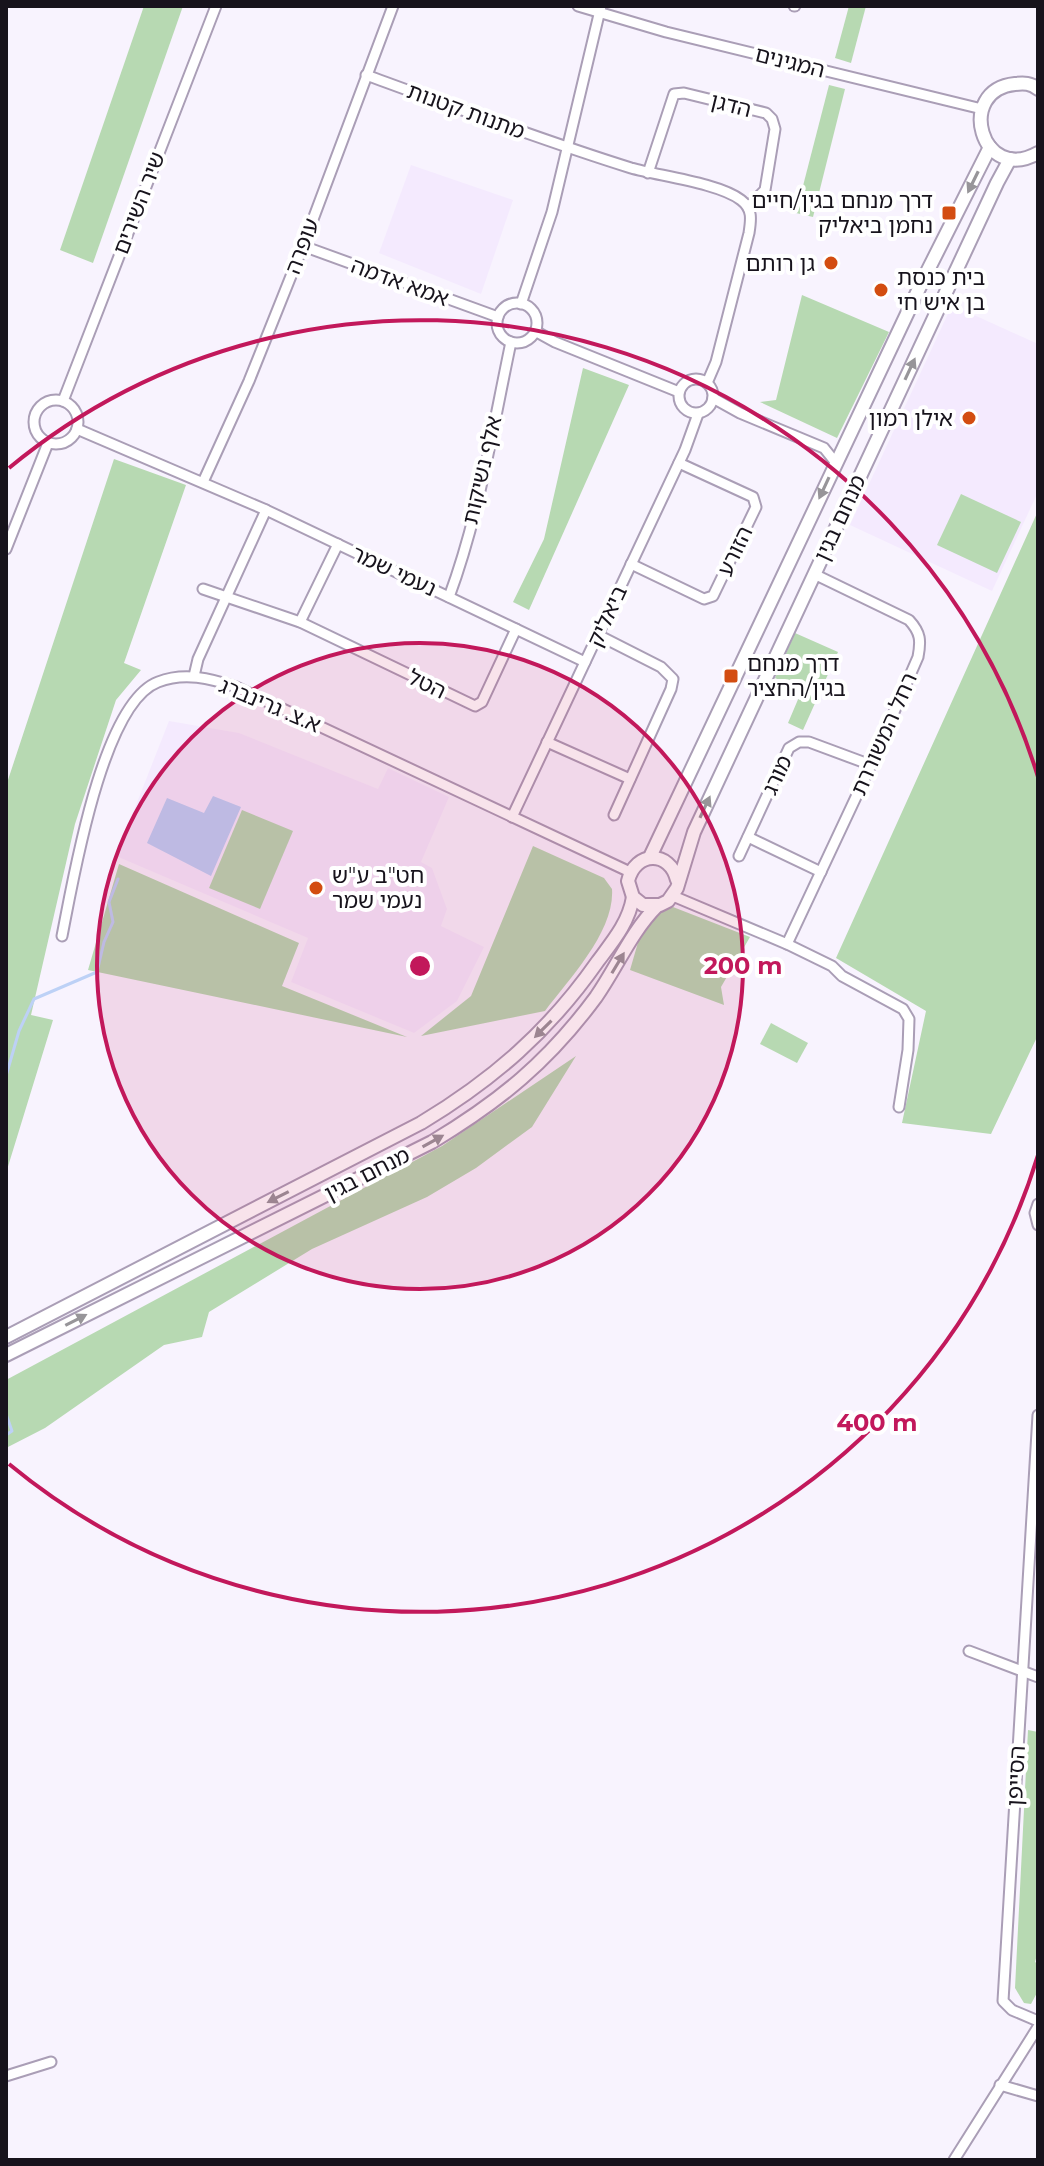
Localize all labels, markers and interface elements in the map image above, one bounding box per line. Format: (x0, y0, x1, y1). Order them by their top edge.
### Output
street label: המגינים (752, 40, 828, 84)
street label: מתנות קטנות (404, 77, 528, 145)
street label: הדגן (708, 87, 754, 123)
street label: שיר השירים (107, 148, 171, 258)
one-way arrow (966, 170, 980, 194)
place label: דרך מנחם בגין/חיים נחמן ביאליק (752, 187, 933, 239)
marker: דרך מנחם בגין/חיים נחמן ביאליק (940, 204, 958, 222)
street label: עופרה (279, 214, 325, 278)
place label: גן רותם (746, 250, 815, 277)
street label: אמא אדמה (347, 252, 453, 312)
marker: גן רותם (822, 254, 840, 272)
place label: בית כנסת בן איש חי (897, 264, 985, 316)
marker: בית כנסת בן איש חי (872, 281, 890, 299)
one-way arrow (903, 357, 917, 380)
place label: אילן רמון (869, 405, 953, 432)
marker: אילן רמון (960, 409, 978, 427)
street label: אלף נשיקות (456, 413, 508, 527)
street label: מנחם בגין (808, 471, 872, 565)
one-way arrow (817, 476, 831, 500)
street label: הזורע (711, 522, 759, 580)
street label: נעמי שמר (347, 540, 441, 602)
street label: ביאליק (581, 581, 633, 651)
place label: דרך מנחם בגין/החציר (747, 650, 846, 702)
street label: הטל (403, 663, 451, 705)
marker: דרך מנחם בגין/החציר (722, 667, 740, 685)
street label: רחל המשוררת (845, 669, 923, 799)
street label: א.צ. גרינברג (215, 672, 325, 738)
street label: מורג (756, 751, 798, 799)
one-way arrow (698, 795, 712, 819)
place label: חט"ב ע"ש נעמי שמר (332, 862, 424, 914)
marker: חט"ב ע"ש נעמי שמר (307, 879, 325, 897)
text: 200 m (704, 951, 782, 980)
centre of rings (406, 952, 434, 980)
one-way arrow (611, 952, 625, 974)
one-way arrow (534, 1019, 553, 1038)
one-way arrow (422, 1134, 444, 1148)
street label: מנחם בגין (320, 1141, 414, 1207)
one-way arrow (266, 1190, 289, 1203)
one-way arrow (64, 1314, 87, 1327)
text: 400 m (836, 1408, 918, 1437)
street label: הסייפן (1001, 1745, 1031, 1807)

